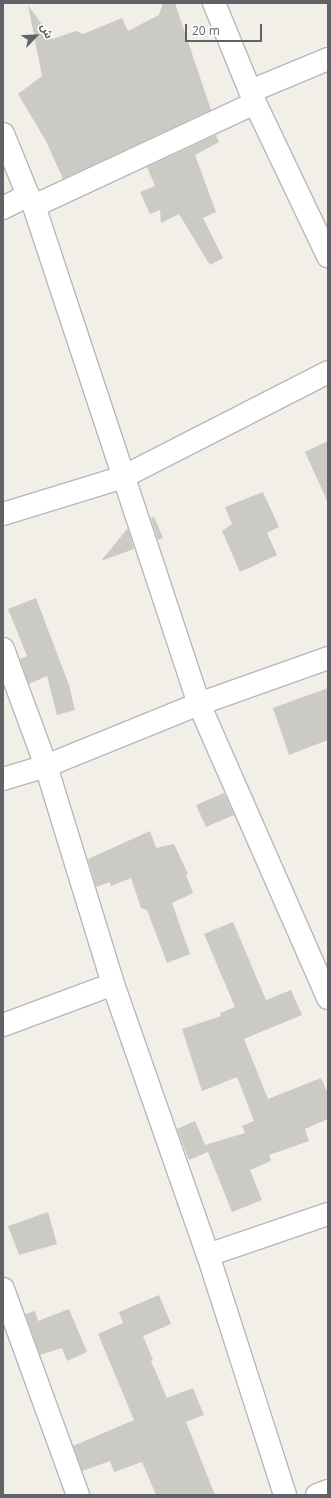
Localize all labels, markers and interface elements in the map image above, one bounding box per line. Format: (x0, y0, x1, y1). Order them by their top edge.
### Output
north arrow (16, 16, 56, 56)
scale bar (187, 16, 264, 42)
text: ش (37, 21, 57, 41)
text: 20 m (192, 22, 220, 39)

